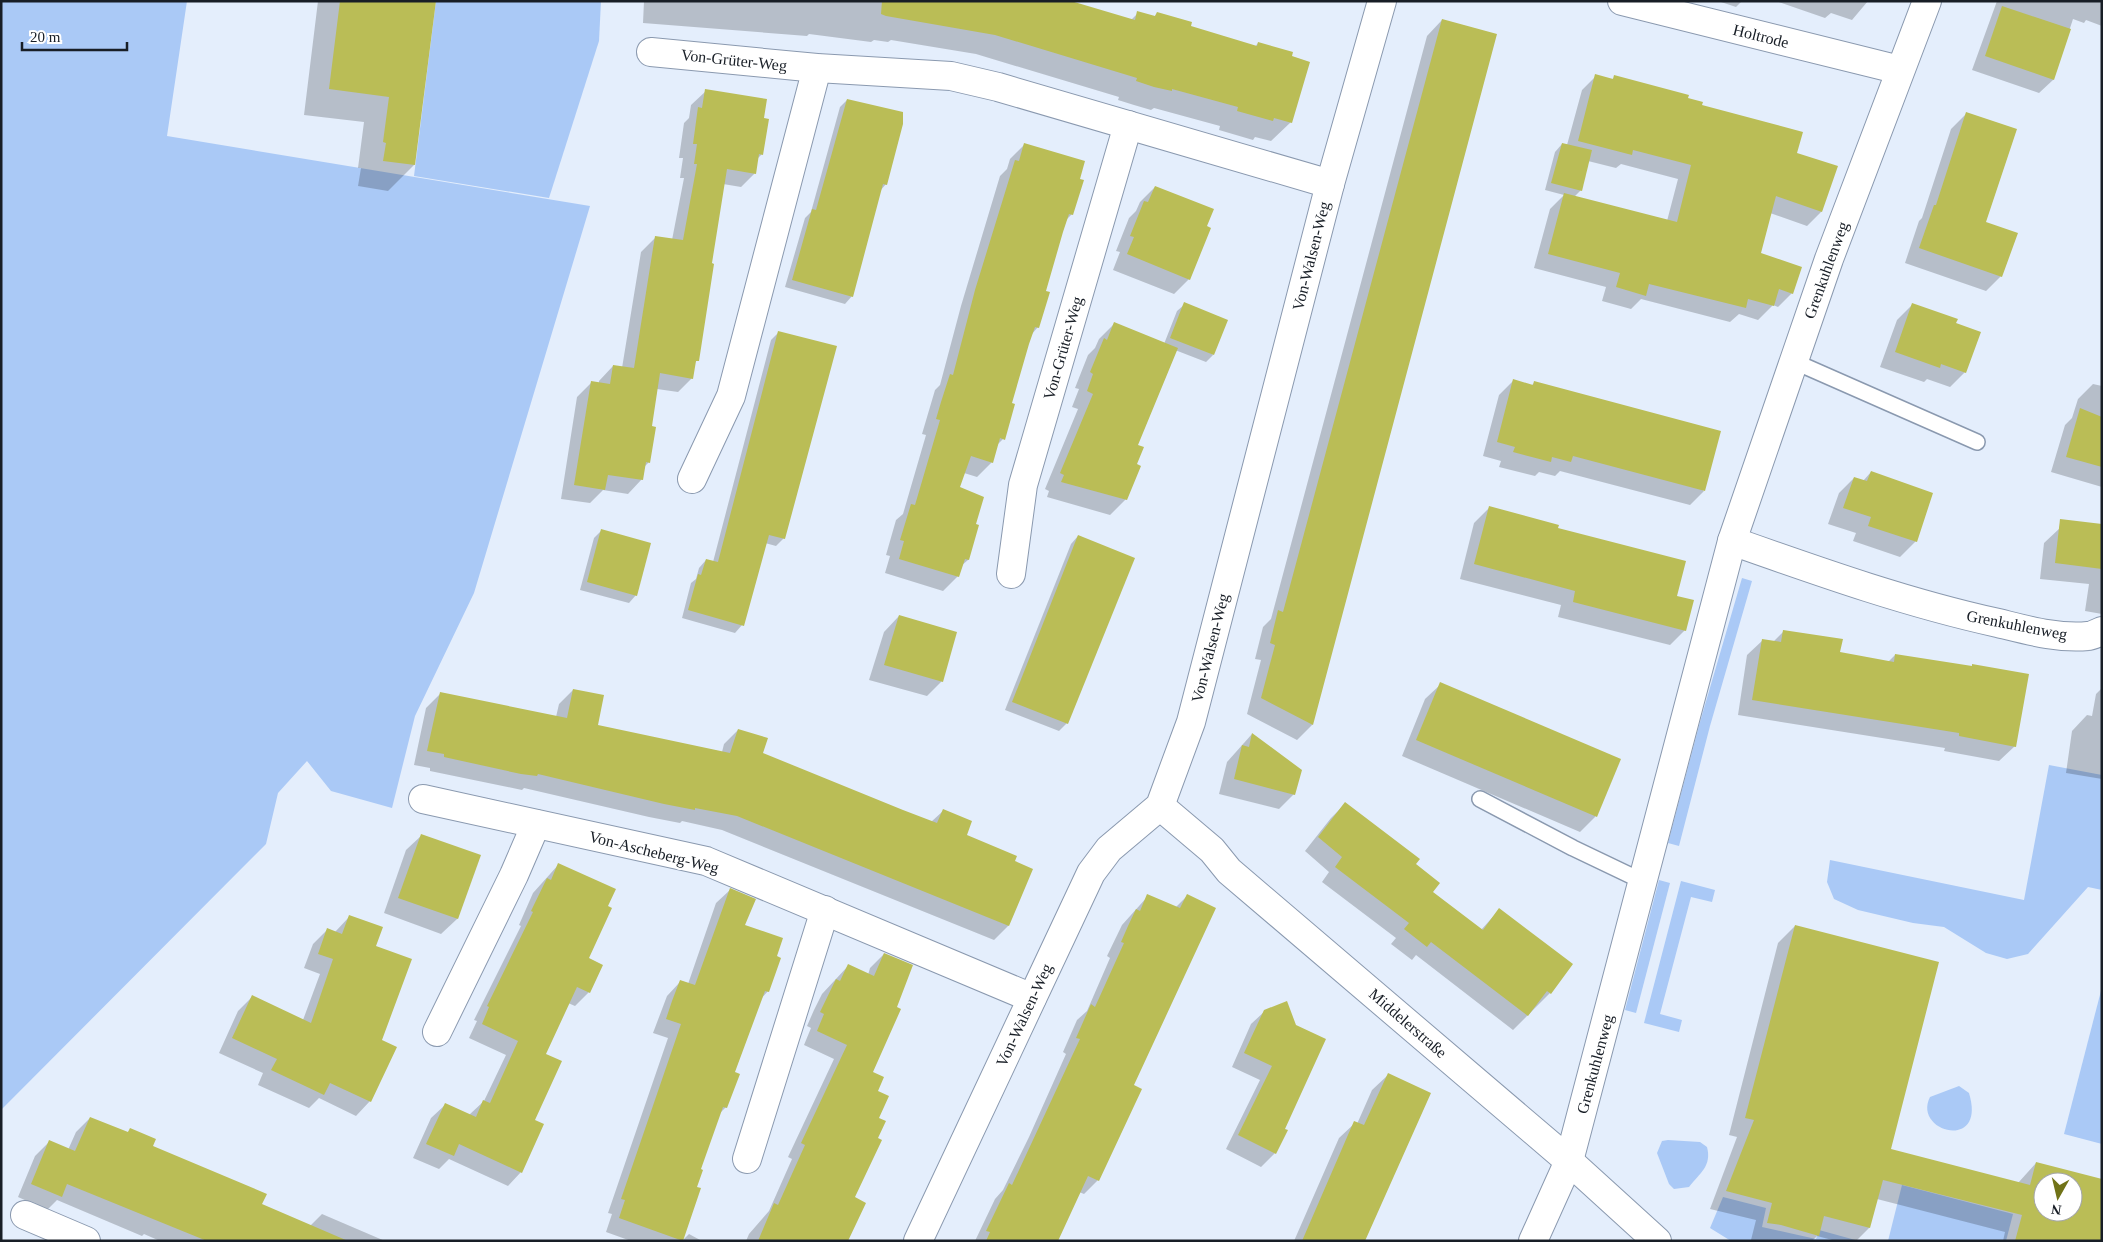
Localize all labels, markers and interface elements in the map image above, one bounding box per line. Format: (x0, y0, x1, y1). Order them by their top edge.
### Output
scale bar (22, 20, 128, 52)
street label: Holtrode (1731, 21, 1791, 51)
text: 20 m (30, 29, 61, 45)
street label: Von-Grüter-Weg (680, 46, 788, 75)
street label: Von-Walsen-Weg (1289, 200, 1334, 313)
street label: Grenkuhlenweg (1801, 219, 1852, 321)
street label: Von-Grüter-Weg (1040, 294, 1087, 402)
street label: Von-Walsen-Weg (1188, 592, 1233, 705)
street label: Grenkuhlenweg (1965, 607, 2069, 644)
street label: Von-Ascheberg-Weg (587, 828, 721, 877)
street label: Von-Walsen-Weg (993, 961, 1056, 1070)
street label: Middelerstraße (1366, 985, 1450, 1061)
street label: Grenkuhlenweg (1574, 1012, 1617, 1116)
north arrow (2033, 1172, 2083, 1222)
text: N (2050, 1201, 2062, 1218)

